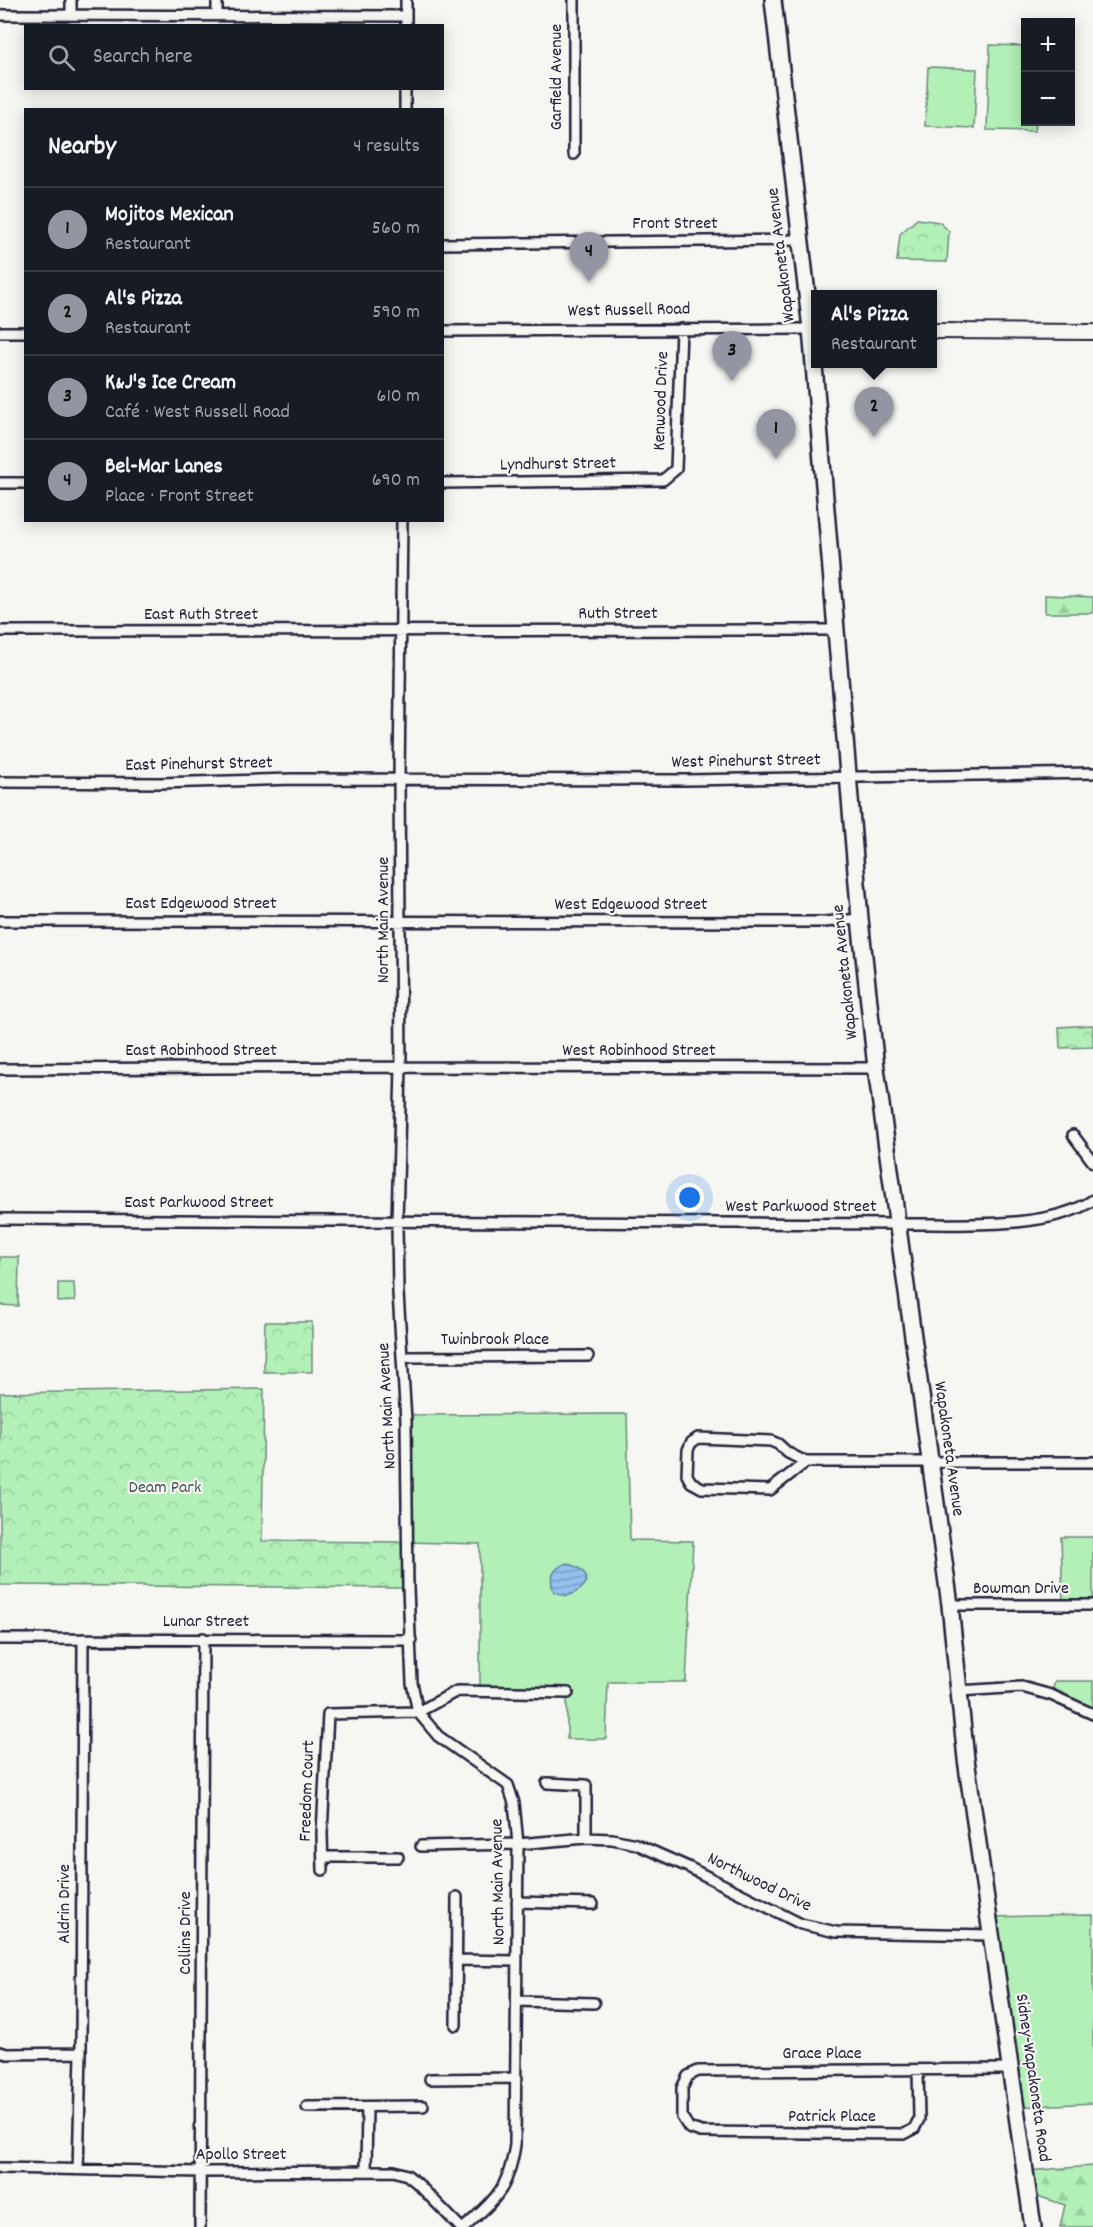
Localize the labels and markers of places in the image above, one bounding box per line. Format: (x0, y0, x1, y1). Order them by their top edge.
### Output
pin: 4 (570, 232, 608, 282)
pin: 3 (712, 332, 752, 381)
pin: 2 (854, 388, 894, 437)
pin: 1 (756, 410, 796, 459)

